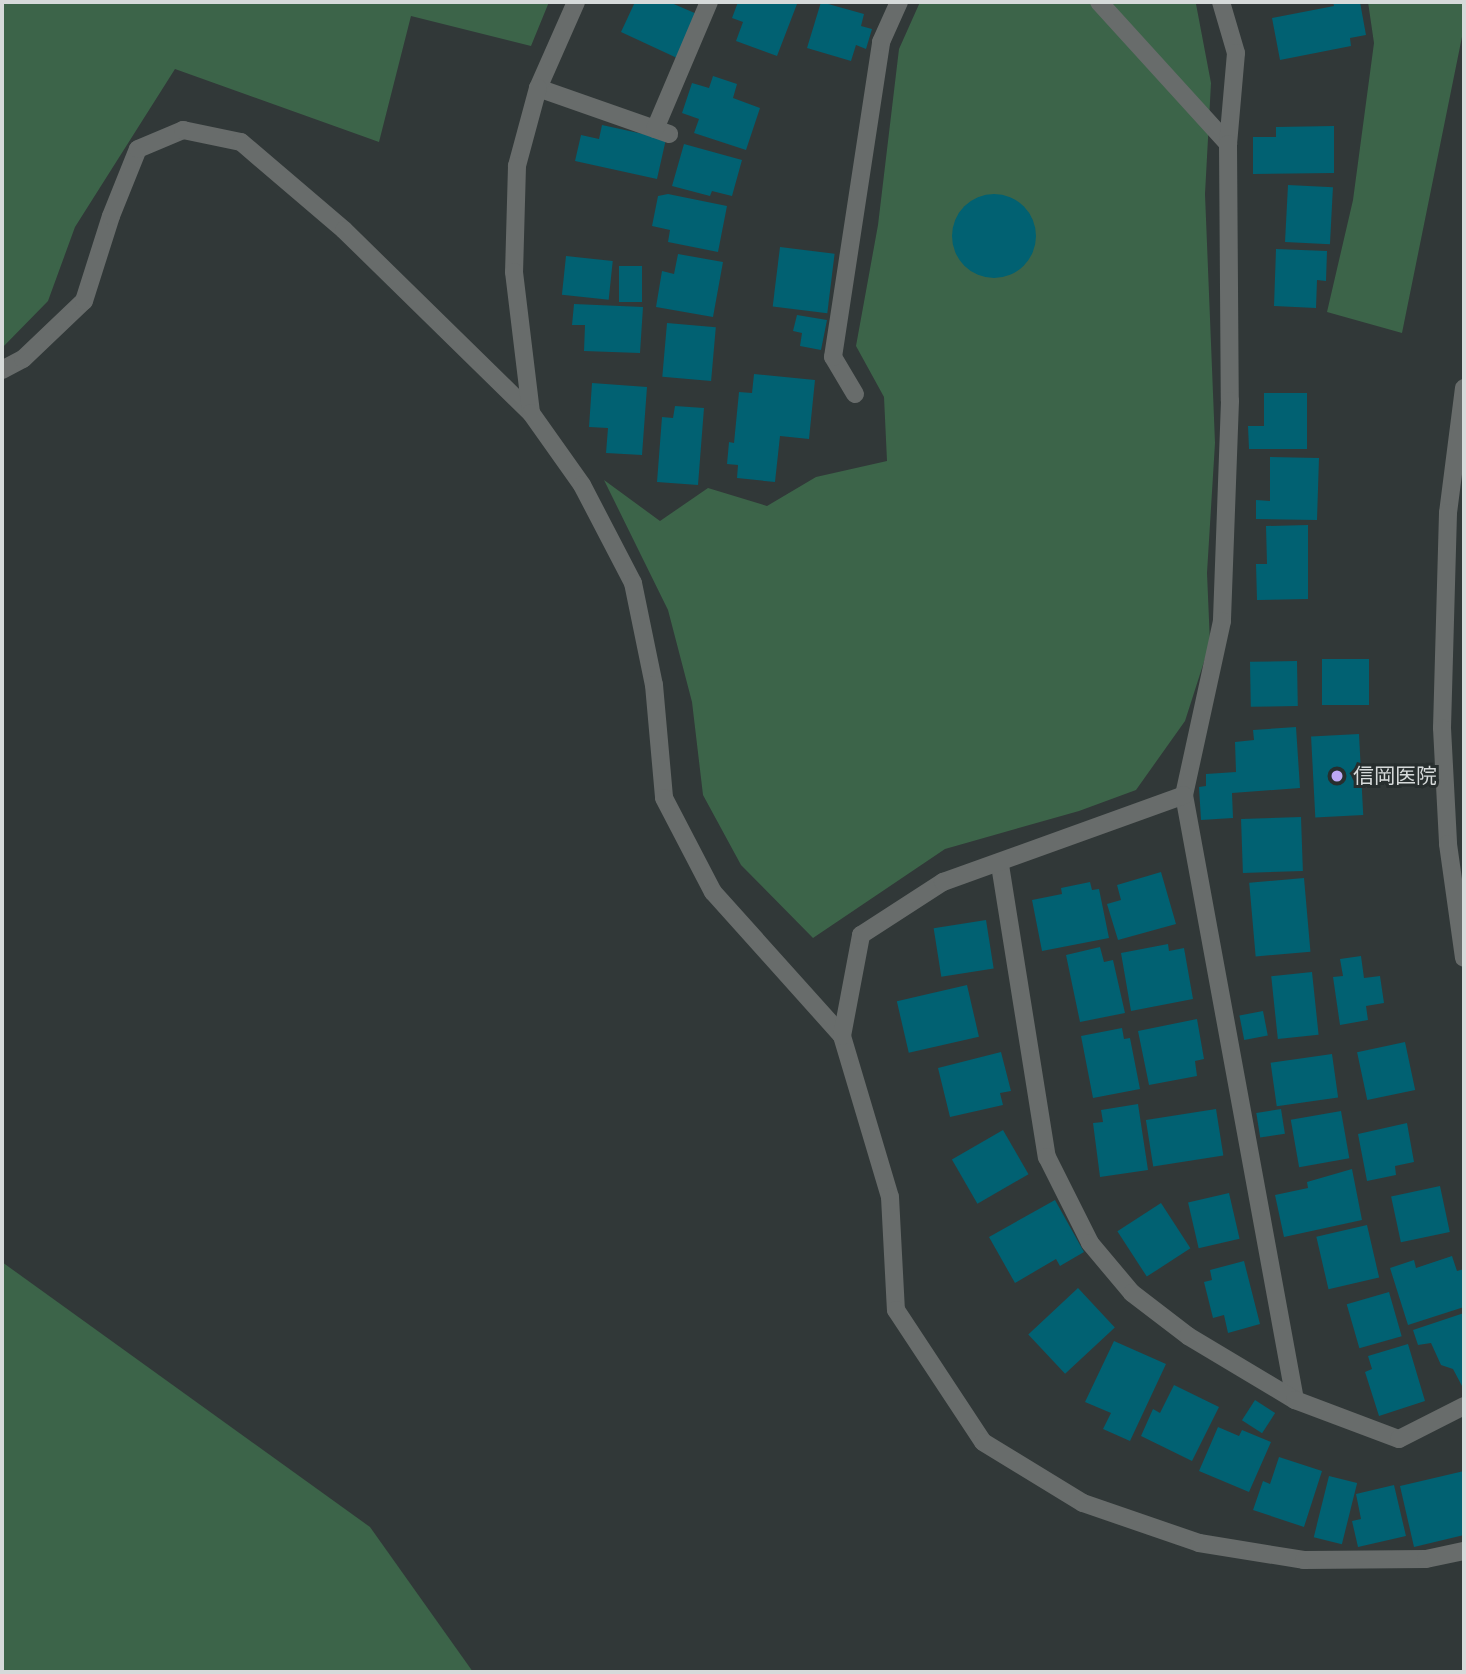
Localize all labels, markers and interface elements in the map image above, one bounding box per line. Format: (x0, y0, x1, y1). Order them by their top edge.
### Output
place label: 信岡医院 (1353, 763, 1437, 789)
marker: 信岡医院 (1327, 766, 1347, 786)

